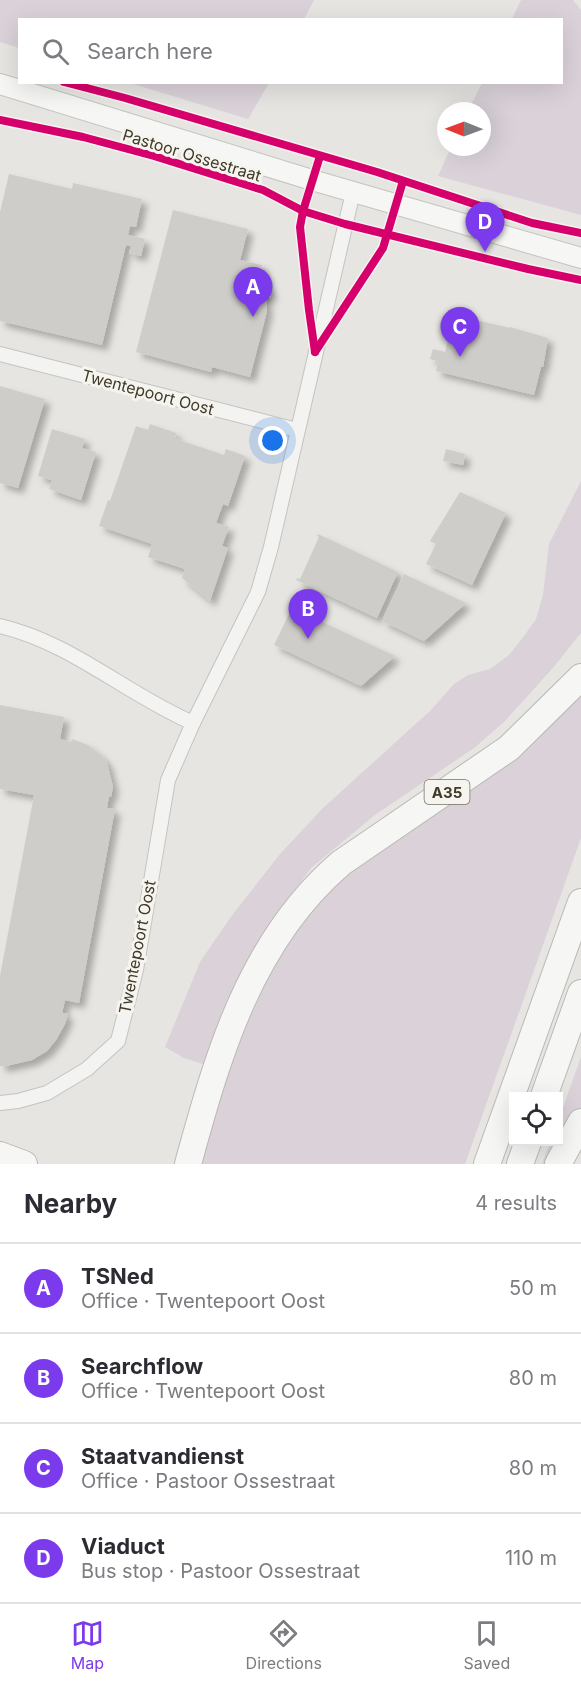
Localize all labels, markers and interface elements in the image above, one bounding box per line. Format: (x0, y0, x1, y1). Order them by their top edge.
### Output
search box (18, 18, 563, 84)
icon: search (39, 35, 72, 68)
text: Search here (87, 38, 213, 64)
north arrow (437, 102, 491, 156)
street label: Pastoor Ossestraat (120, 124, 264, 186)
pin: D (466, 202, 504, 252)
pin: A (234, 268, 272, 317)
pin: C (440, 308, 480, 357)
street label: Twentepoort Oost (80, 365, 216, 419)
your location (258, 426, 287, 455)
pin: B (288, 590, 328, 639)
road number: A35 (424, 780, 470, 804)
street label: Twentepoort Oost (114, 878, 160, 1016)
map controls (509, 1092, 563, 1146)
button: locate (509, 1092, 563, 1146)
text: Nearby (24, 1188, 117, 1219)
text: 4 results (475, 1191, 557, 1215)
text: TSNed (81, 1263, 154, 1289)
text: A (36, 1276, 51, 1300)
text: 50 m (509, 1276, 557, 1300)
text: Office · Twentepoort Oost (81, 1289, 325, 1313)
text: Searchflow (81, 1353, 203, 1379)
text: B (37, 1366, 50, 1390)
text: 80 m (509, 1366, 557, 1390)
text: Office · Twentepoort Oost (81, 1379, 325, 1403)
text: Staatvandienst (81, 1443, 244, 1469)
text: C (36, 1456, 51, 1480)
text: 80 m (509, 1456, 557, 1480)
text: Office · Pastoor Ossestraat (81, 1469, 335, 1493)
text: Viaduct (81, 1533, 165, 1559)
text: D (36, 1546, 51, 1570)
text: 110 m (505, 1546, 557, 1570)
text: Bus stop · Pastoor Ossestraat (81, 1559, 360, 1583)
tab: Map (71, 1617, 104, 1673)
tab: Directions (246, 1617, 322, 1673)
tab: Saved (463, 1617, 510, 1673)

